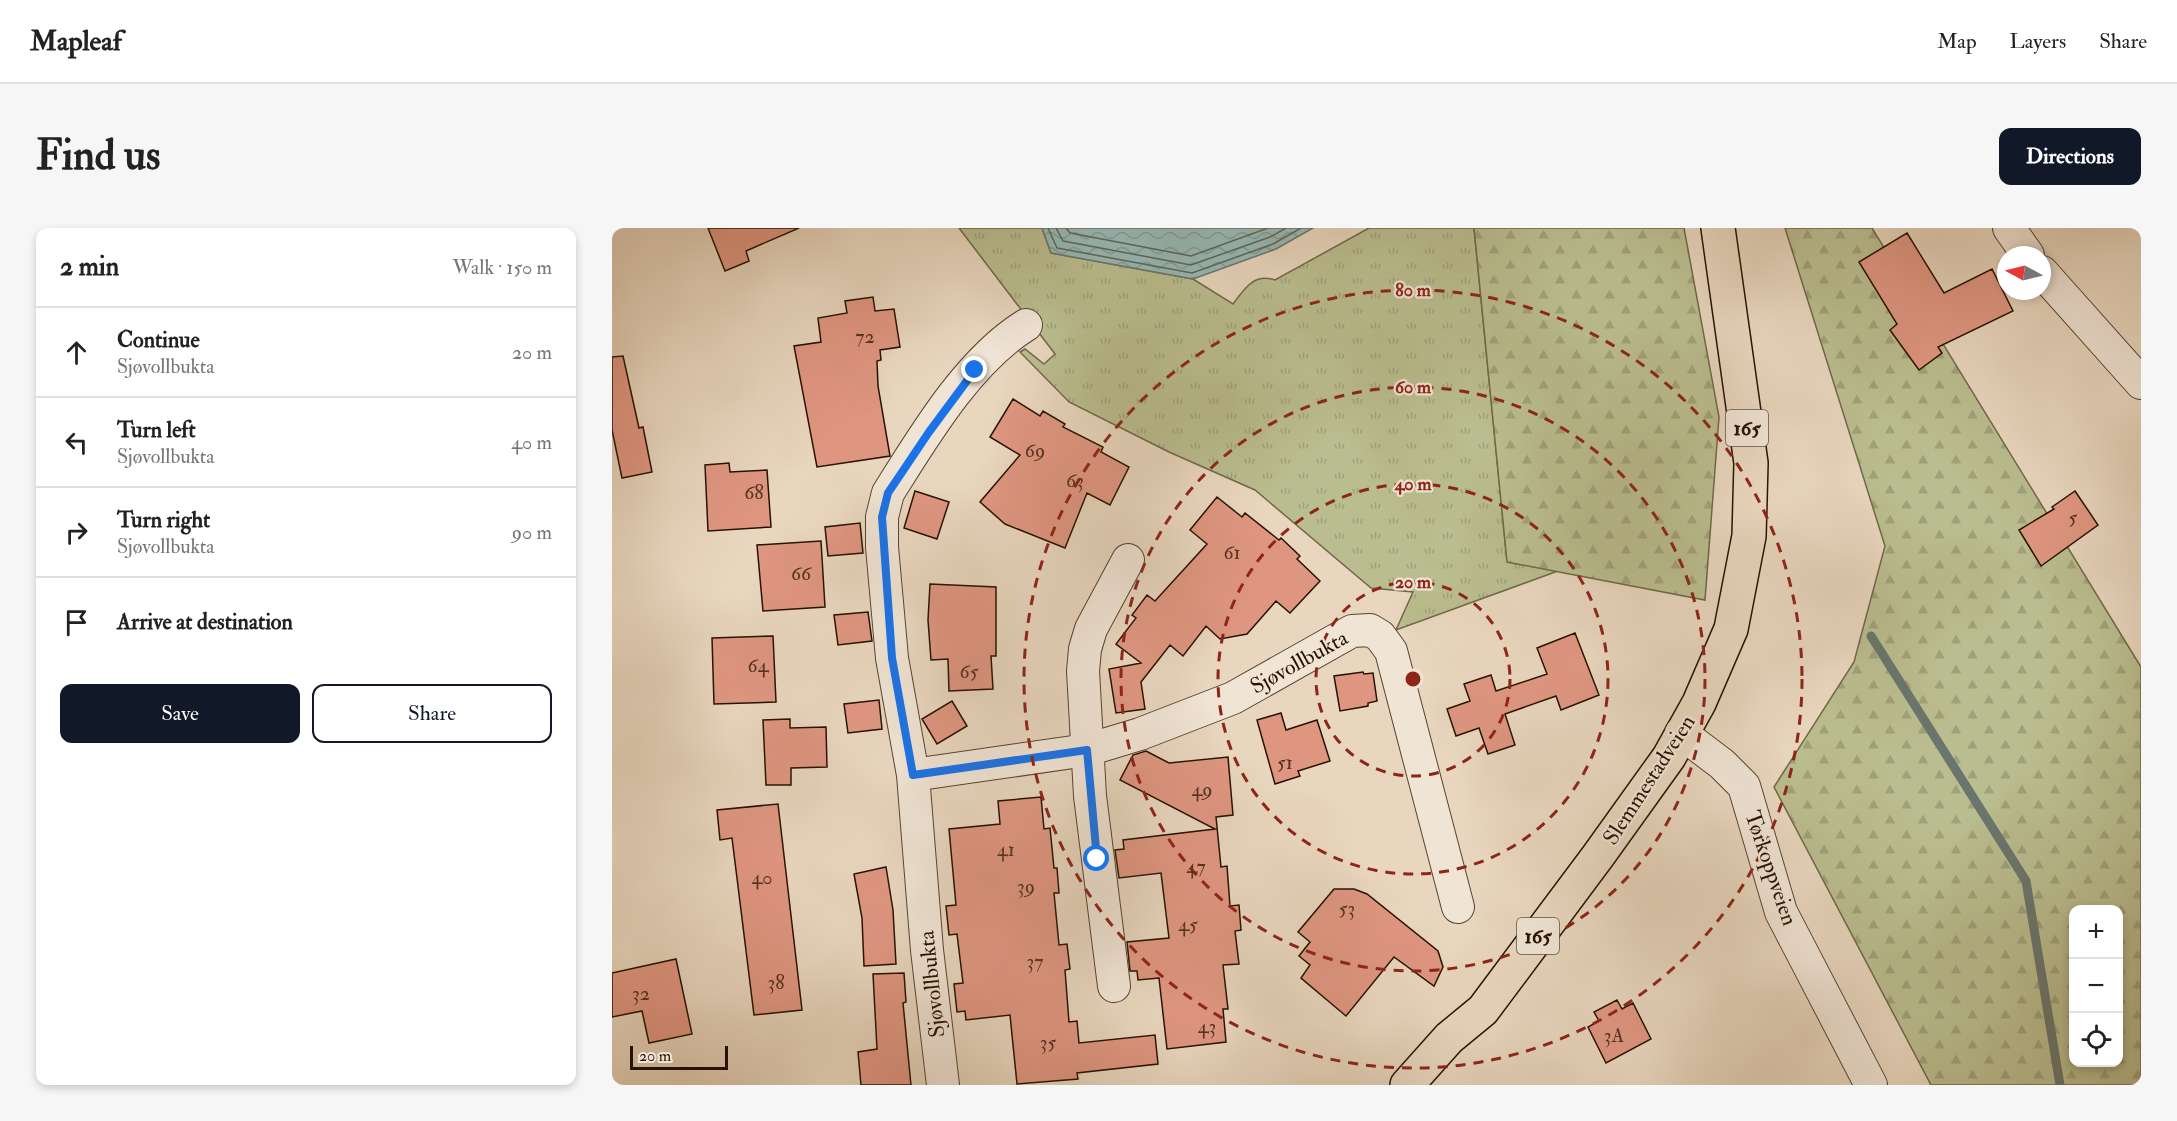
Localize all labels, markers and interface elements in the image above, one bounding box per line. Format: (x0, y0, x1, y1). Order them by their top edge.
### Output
text: Mapleaf (30, 24, 122, 59)
text: Map (1937, 28, 1977, 55)
text: Layers (2010, 28, 2066, 55)
text: Share (2099, 28, 2147, 55)
button: Directions (1999, 128, 2141, 185)
text: Find us (36, 130, 160, 182)
north arrow (1997, 246, 2051, 300)
text: 2 min (60, 251, 119, 283)
text: Walk · 150 m (452, 255, 552, 280)
text: 80 m (1395, 279, 1432, 302)
house number: 72 (855, 324, 875, 349)
text: Continue (117, 326, 200, 354)
icon: ahead (60, 336, 93, 369)
text: 20 m (512, 340, 552, 365)
text: Sjøvollbukta (117, 354, 215, 379)
route end (961, 356, 987, 382)
text: 60 m (1395, 376, 1432, 399)
road number: 165 (1726, 410, 1768, 446)
text: Turn left (117, 416, 196, 444)
icon: left (60, 426, 93, 459)
text: 40 m (511, 430, 552, 455)
house number: 69 (1025, 438, 1045, 463)
text: Sjøvollbukta (117, 444, 215, 469)
house number: 63 (1066, 468, 1084, 493)
text: 40 m (1394, 473, 1432, 496)
house number: 68 (744, 480, 764, 505)
house number: 5 (2069, 505, 2078, 530)
text: Turn right (117, 506, 210, 534)
icon: right (60, 516, 93, 549)
text: 90 m (512, 520, 552, 545)
text: Sjøvollbukta (117, 534, 215, 559)
house number: 61 (1223, 540, 1241, 565)
house number: 66 (791, 561, 812, 586)
text: 20 m (1395, 571, 1432, 594)
icon: arrive (60, 606, 93, 639)
text: Arrive at destination (117, 608, 293, 636)
street label: Sjøvollbukta (1245, 623, 1354, 700)
house number: 64 (748, 653, 770, 678)
house number: 65 (960, 659, 979, 684)
centre of rings (1403, 669, 1423, 689)
button: Save (60, 684, 300, 743)
button: Share (312, 684, 552, 743)
street label: Slemmestadveien (1597, 710, 1701, 850)
house number: 51 (1277, 750, 1293, 775)
house number: 49 (1191, 777, 1213, 802)
street label: Tørkoppveien (1737, 807, 1804, 930)
house number: 41 (997, 837, 1015, 862)
route start (1083, 845, 1109, 871)
house number: 47 (1186, 854, 1206, 879)
house number: 40 (751, 865, 773, 890)
house number: 39 (1017, 874, 1035, 899)
house number: 53 (1339, 896, 1355, 921)
map controls (2069, 905, 2123, 1067)
button: + (2069, 905, 2123, 959)
house number: 45 (1178, 912, 1198, 937)
road number: 165 (1517, 918, 1559, 954)
street label: Sjøvollbukta (912, 928, 952, 1039)
house number: 37 (1027, 949, 1043, 974)
button: − (2069, 959, 2123, 1013)
house number: 38 (767, 970, 785, 995)
house number: 32 (632, 981, 650, 1006)
button: locate (2069, 1013, 2123, 1067)
house number: 43 (1198, 1014, 1216, 1039)
house number: 3A (1604, 1023, 1624, 1048)
house number: 35 (1040, 1030, 1056, 1055)
scale bar (630, 1043, 728, 1070)
text: 20 m (639, 1046, 671, 1066)

